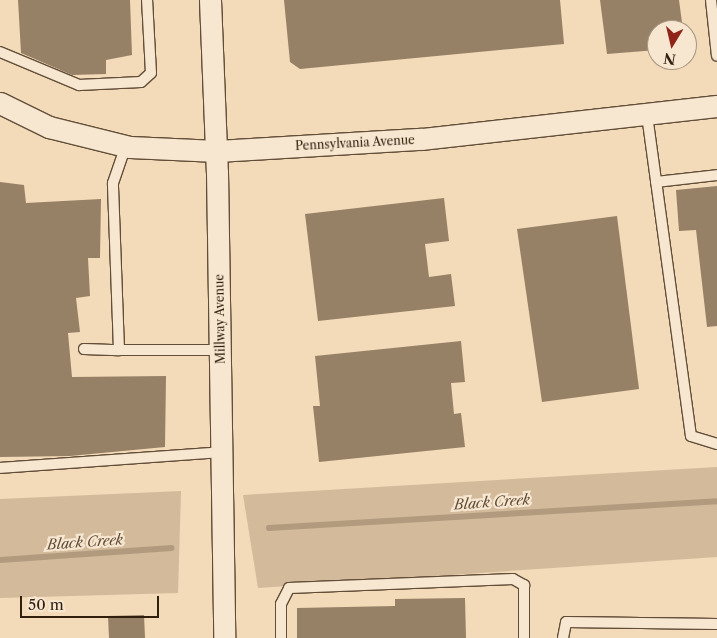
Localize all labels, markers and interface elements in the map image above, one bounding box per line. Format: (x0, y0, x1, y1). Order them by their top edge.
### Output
north arrow (647, 20, 697, 70)
text: N (662, 49, 677, 69)
street label: Pennsylvania Avenue (294, 133, 416, 153)
street label: Millway Avenue (212, 273, 228, 365)
water label: Black Creek (453, 491, 531, 513)
water label: Black Creek (46, 531, 124, 553)
scale bar (22, 586, 161, 618)
text: 50 m (28, 595, 64, 614)

